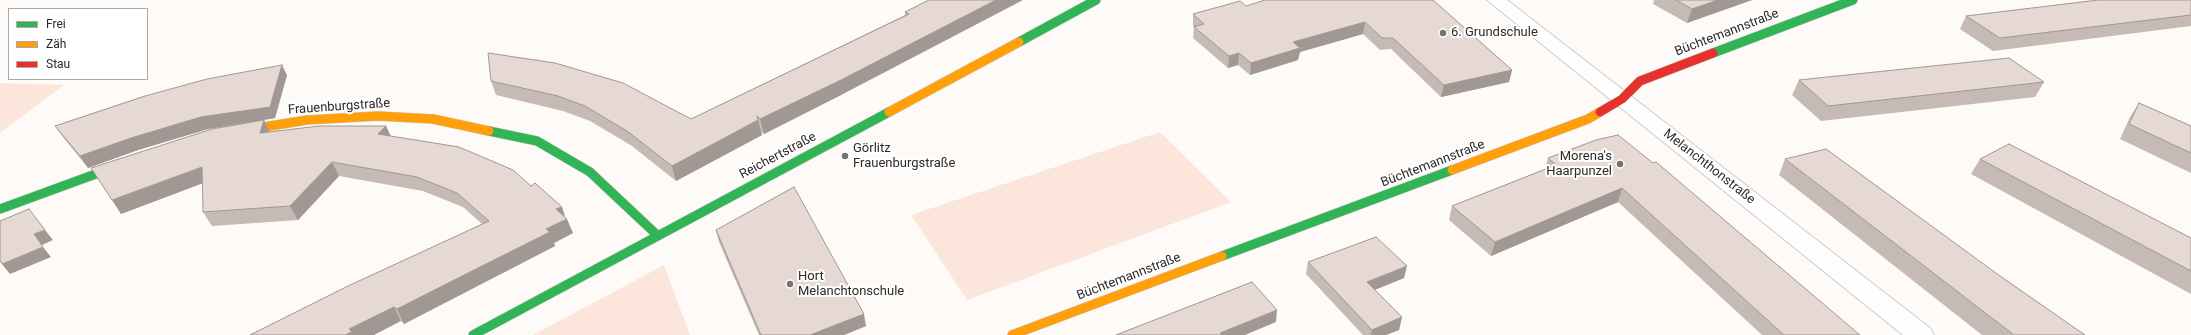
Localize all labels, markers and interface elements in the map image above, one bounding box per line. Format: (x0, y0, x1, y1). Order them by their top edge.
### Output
street label: Büchtemannstraße (1673, 6, 1781, 60)
legend (8, 8, 148, 80)
text: Frei (46, 17, 66, 31)
place label: 6. Grundschule (1451, 25, 1538, 41)
marker: 6. Grundschule (1438, 28, 1448, 38)
text: Zäh (46, 37, 66, 51)
text: Stau (46, 57, 70, 71)
street label: Frauenburgstraße (287, 96, 391, 118)
street label: Melanchthonstraße (1660, 126, 1758, 208)
street label: Reichertstraße (737, 129, 819, 183)
street label: Büchtemannstraße (1379, 137, 1487, 191)
place label: Görlitz Frauenburgstraße (853, 141, 955, 172)
place label: Morena's Haarpunzel (1546, 149, 1612, 180)
marker: Görlitz Frauenburgstraße (840, 151, 850, 161)
marker: Morena's Haarpunzel (1615, 159, 1625, 169)
street label: Büchtemannstraße (1075, 250, 1183, 304)
place label: Hort Melanchtonschule (798, 269, 904, 300)
marker: Hort Melanchtonschule (785, 279, 795, 289)

